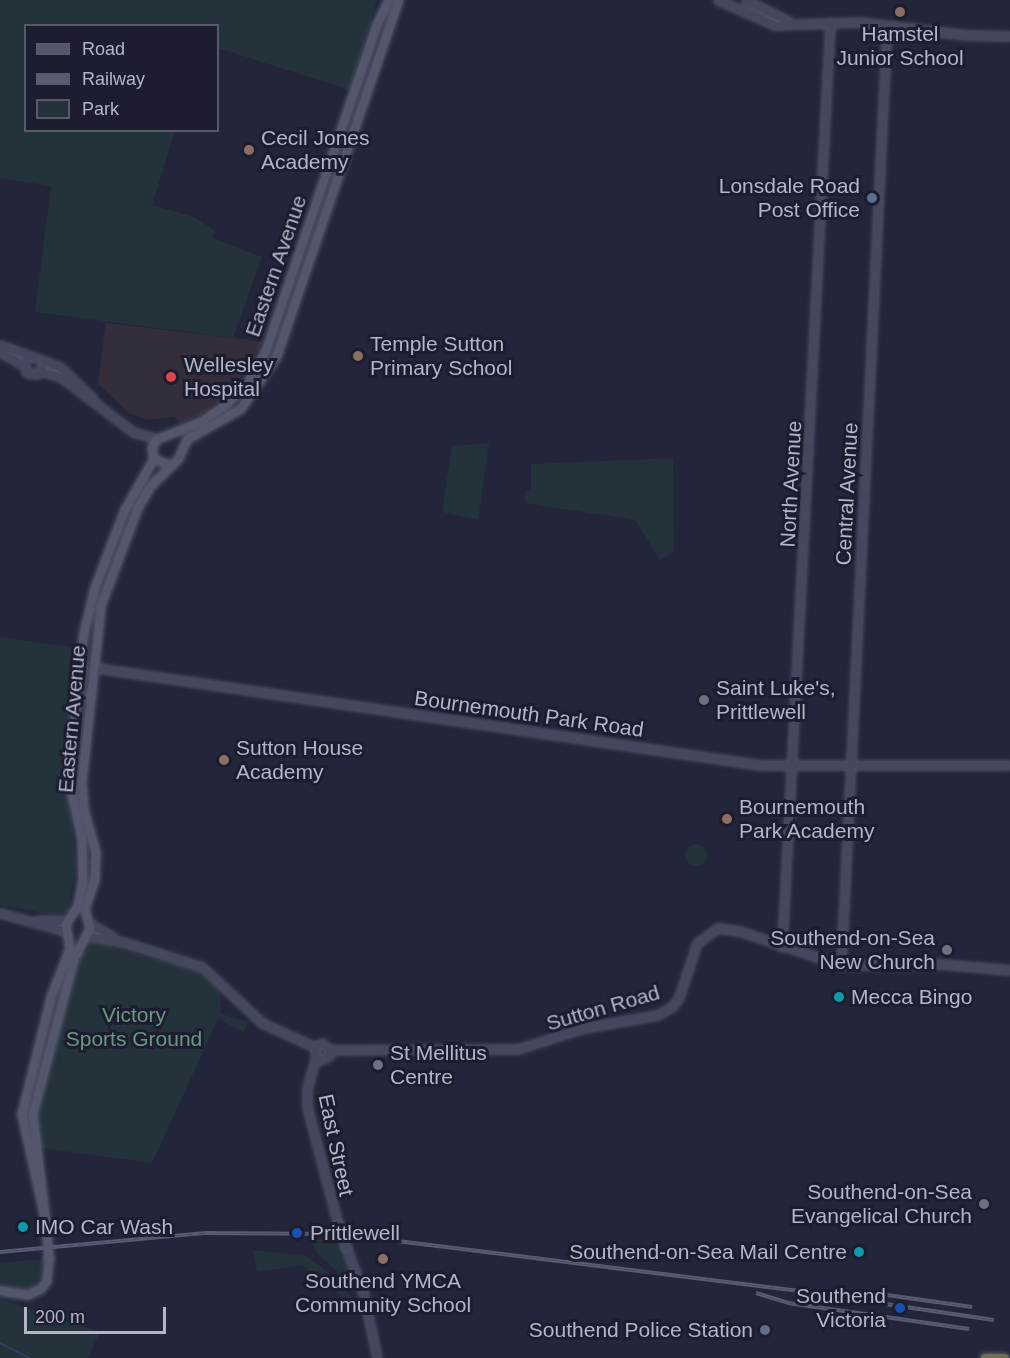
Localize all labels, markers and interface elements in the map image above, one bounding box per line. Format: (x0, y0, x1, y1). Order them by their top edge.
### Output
marker: Hamstel Junior School (893, 5, 907, 19)
place label: Hamstel Junior School (836, 21, 964, 71)
legend (24, 24, 219, 132)
text: Road (82, 39, 125, 59)
text: Railway (82, 69, 145, 89)
text: Park (82, 99, 119, 119)
place label: Cecil Jones Academy (261, 125, 370, 175)
marker: Cecil Jones Academy (242, 143, 256, 157)
place label: Lonsdale Road Post Office (719, 173, 860, 223)
street label: Eastern Avenue (240, 191, 312, 341)
marker: Lonsdale Road Post Office (865, 191, 879, 205)
place label: Temple Sutton Primary School (370, 331, 512, 381)
marker: Temple Sutton Primary School (351, 349, 365, 363)
place label: Wellesley Hospital (184, 352, 273, 402)
marker: Wellesley Hospital (162, 368, 180, 386)
street label: North Avenue (775, 419, 807, 549)
street label: Central Avenue (831, 421, 863, 567)
street label: Eastern Avenue (53, 644, 91, 794)
place label: Saint Luke's, Prittlewell (716, 675, 836, 725)
street label: Bournemouth Park Road (413, 685, 645, 743)
marker: Saint Luke's, Prittlewell (697, 693, 711, 707)
place label: Sutton House Academy (236, 735, 363, 785)
marker: Sutton House Academy (217, 753, 231, 767)
place label: Bournemouth Park Academy (739, 794, 876, 844)
marker: Bournemouth Park Academy (720, 812, 734, 826)
place label: Southend-on-Sea New Church (770, 925, 935, 975)
marker: Southend-on-Sea New Church (940, 943, 954, 957)
street label: Sutton Road (543, 980, 663, 1036)
place label: Mecca Bingo (851, 984, 972, 1010)
marker: Mecca Bingo (832, 990, 846, 1004)
park label: Victory Sports Ground (66, 1002, 202, 1052)
place label: St Mellitus Centre (390, 1040, 487, 1090)
marker: St Mellitus Centre (371, 1058, 385, 1072)
street label: East Street (313, 1092, 359, 1198)
place label: Southend-on-Sea Evangelical Church (791, 1179, 972, 1229)
marker: Southend-on-Sea Evangelical Church (977, 1197, 991, 1211)
place label: IMO Car Wash (35, 1214, 173, 1240)
marker: IMO Car Wash (16, 1220, 30, 1234)
place label: Prittlewell (310, 1220, 400, 1246)
marker: Prittlewell (288, 1224, 306, 1242)
place label: Southend-on-Sea Mail Centre (569, 1239, 847, 1265)
marker: Southend-on-Sea Mail Centre (852, 1245, 866, 1259)
marker: Southend YMCA Community School (376, 1252, 390, 1266)
place label: Southend YMCA Community School (295, 1268, 471, 1318)
place label: Southend Victoria (796, 1283, 886, 1333)
scale bar (27, 1295, 170, 1333)
marker: Southend Victoria (891, 1299, 909, 1317)
text: 200 m (35, 1307, 85, 1327)
place label: Southend Police Station (529, 1317, 753, 1343)
marker: Southend Police Station (758, 1323, 772, 1337)

